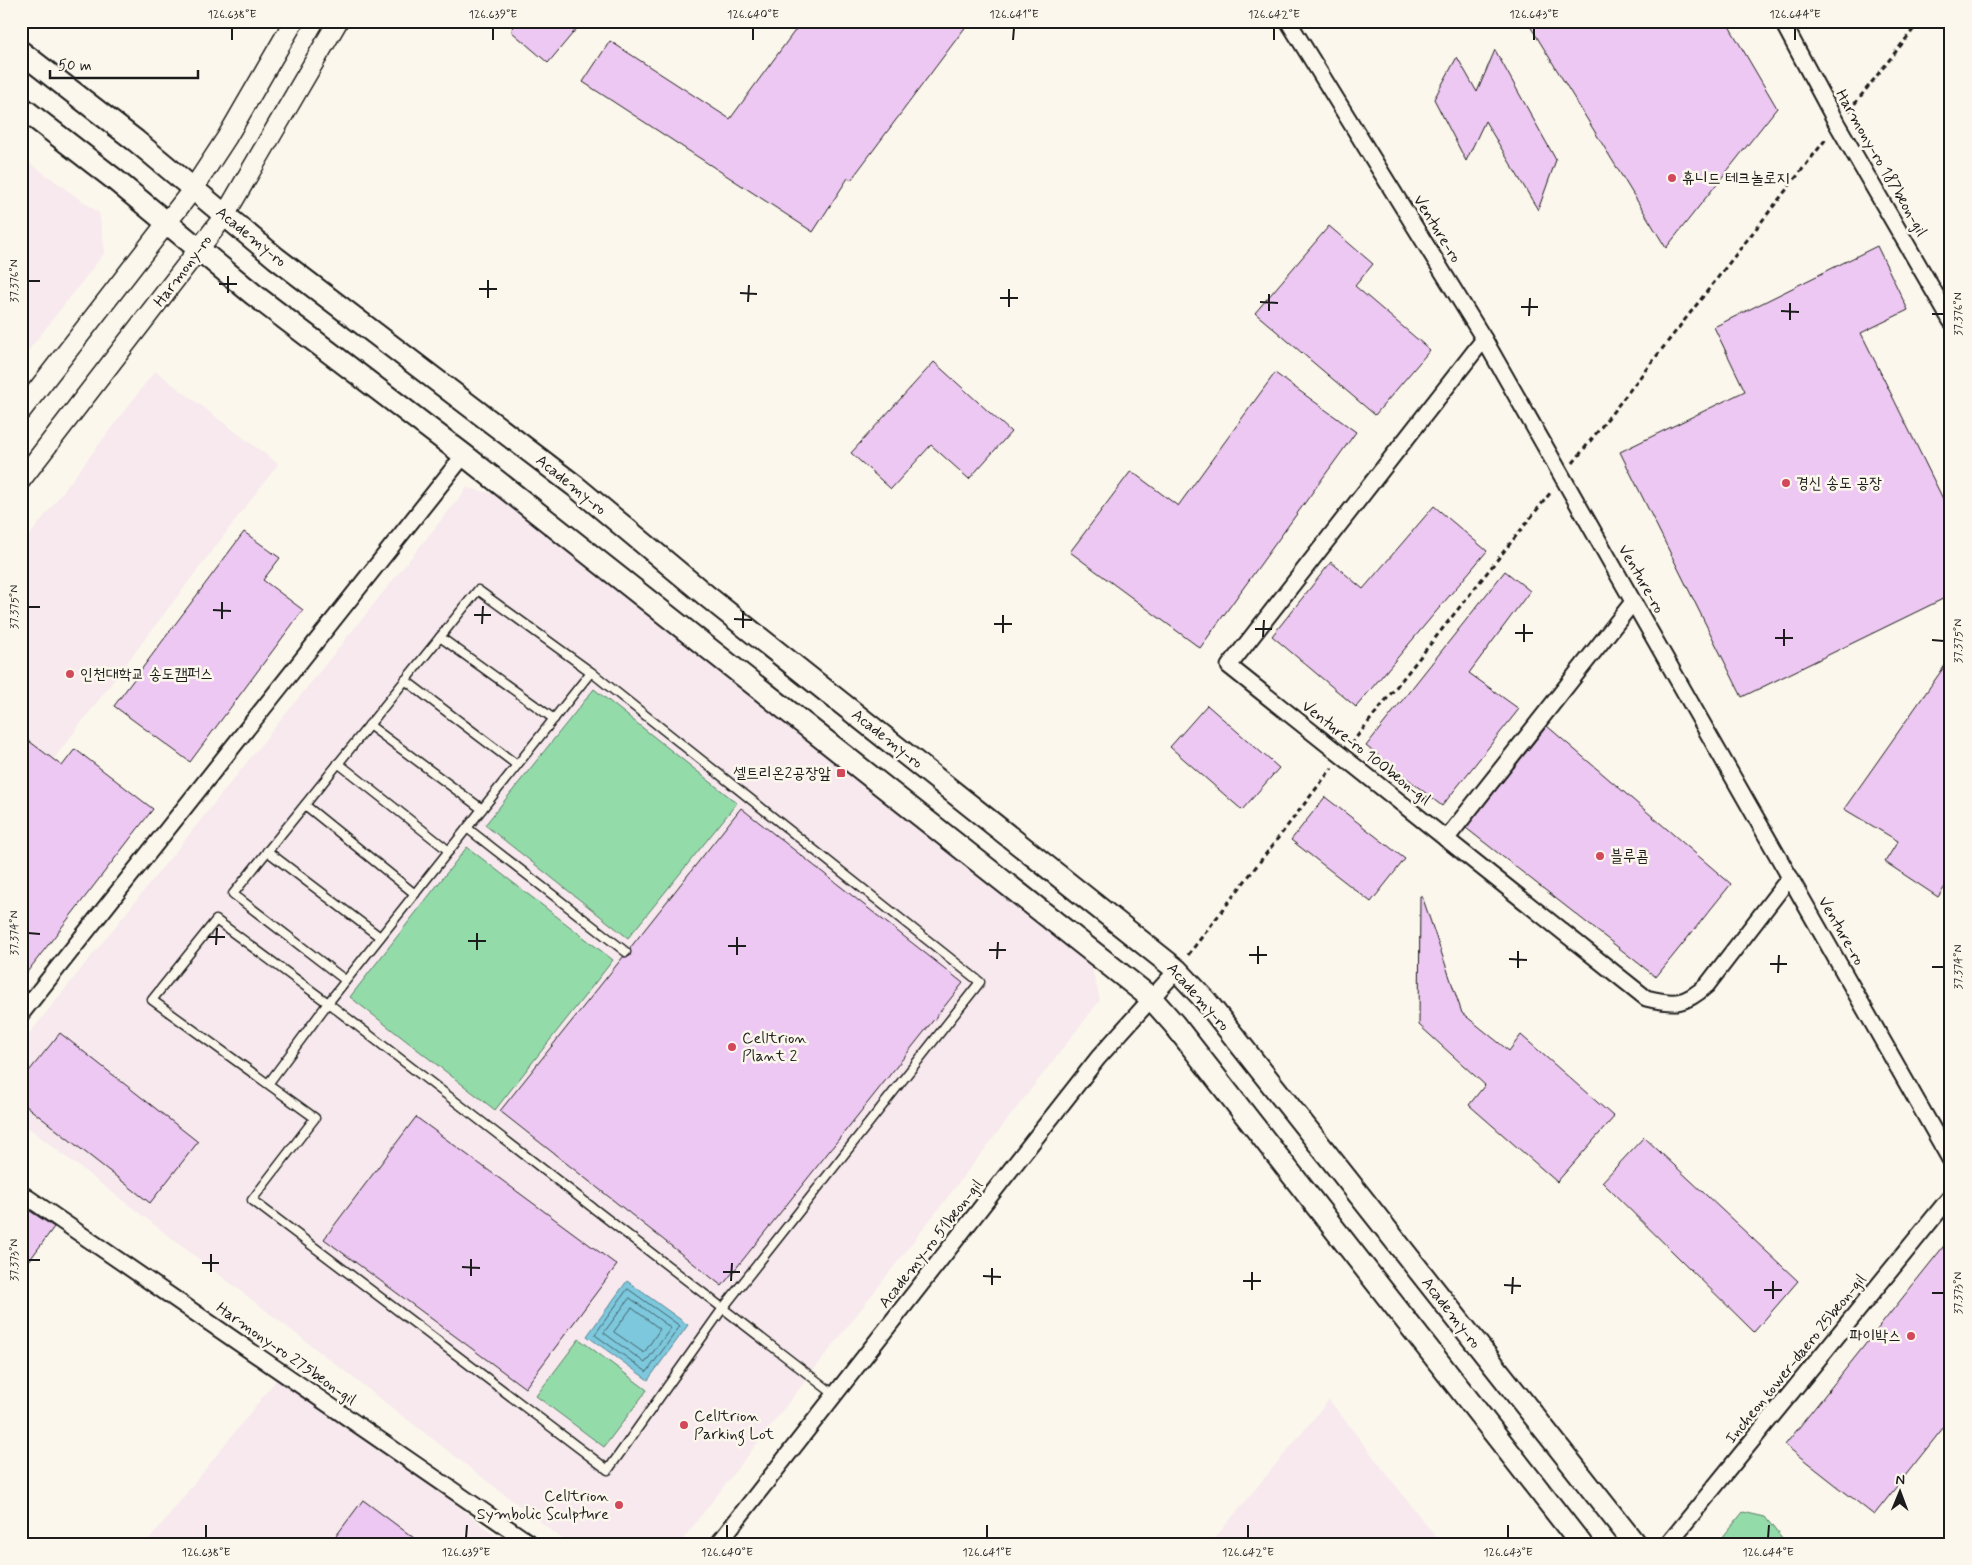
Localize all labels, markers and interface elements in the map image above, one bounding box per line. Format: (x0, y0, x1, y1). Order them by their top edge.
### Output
text: 126.638°E (208, 7, 256, 23)
text: 126.639°E (469, 7, 517, 23)
text: 126.640°E (727, 7, 779, 23)
text: 126.641°E (989, 7, 1039, 23)
text: 126.642°E (1248, 7, 1300, 23)
text: 126.643°E (1509, 7, 1559, 23)
text: 126.644°E (1769, 7, 1821, 23)
scale bar (50, 48, 198, 80)
text: 50 m (58, 56, 92, 76)
street label: Harmony-ro 187beon-gil (1830, 86, 1932, 240)
place label: 휴니드 테크놀로지 (1682, 168, 1789, 189)
marker: 휴니드 테크놀로지 (1666, 172, 1678, 184)
street label: Venture-ro (1408, 191, 1466, 267)
street label: Academy-ro (211, 202, 291, 272)
street label: Harmony-ro (149, 230, 217, 311)
text: 37.376°N (7, 259, 23, 303)
text: 37.376°N (1951, 292, 1967, 336)
street label: Academy-ro (531, 450, 611, 520)
place label: 경신 송도 공장 (1796, 473, 1882, 494)
marker: 경신 송도 공장 (1780, 477, 1792, 489)
street label: Venture-ro (1613, 541, 1669, 617)
text: 37.375°N (7, 585, 23, 629)
text: 37.375°N (1951, 619, 1967, 663)
place label: 인천대학교 송도캠퍼스 (80, 664, 213, 685)
marker: 인천대학교 송도캠퍼스 (64, 668, 76, 680)
street label: Venture-ro 100beon-gil (1297, 696, 1435, 810)
street label: Academy-ro (847, 705, 927, 774)
place label: 셀트리온2공장앞 (733, 763, 831, 784)
marker: 셀트리온2공장앞 (835, 767, 847, 779)
place label: 블루콤 (1610, 846, 1649, 867)
marker: 블루콤 (1594, 850, 1606, 862)
street label: Venture-ro (1813, 893, 1869, 969)
text: 37.374°N (7, 911, 23, 955)
text: 37.374°N (1951, 945, 1967, 989)
street label: Academy-ro (1162, 958, 1234, 1036)
place label: Celltrion Plant 2 (742, 1028, 807, 1067)
marker: Celltrion Plant 2 (726, 1041, 738, 1053)
street label: Academy-ro 51beon-gil (874, 1175, 988, 1313)
text: 37.373°N (7, 1239, 23, 1281)
street label: Incheon tower-daero 25beon-gil (1721, 1270, 1871, 1448)
text: 37.373°N (1951, 1272, 1967, 1314)
street label: Academy-ro (1417, 1273, 1486, 1353)
street label: Harmony-ro 275beon-gil (212, 1298, 360, 1410)
place label: 파이박스 (1850, 1326, 1901, 1347)
marker: 파이박스 (1905, 1330, 1917, 1342)
place label: Celltrion Parking Lot (694, 1406, 775, 1446)
marker: Celltrion Parking Lot (678, 1419, 690, 1431)
north arrow (1874, 1468, 1924, 1518)
text: N (1895, 1471, 1905, 1489)
place label: Celltrion Symbolic Sculpture (477, 1486, 609, 1525)
marker: Celltrion Symbolic Sculpture (613, 1499, 625, 1511)
text: 126.638°E (182, 1545, 230, 1561)
text: 126.639°E (442, 1545, 490, 1561)
text: 126.640°E (701, 1545, 753, 1561)
text: 126.641°E (962, 1545, 1012, 1561)
text: 126.642°E (1222, 1545, 1274, 1561)
text: 126.643°E (1483, 1545, 1533, 1561)
text: 126.644°E (1742, 1545, 1794, 1561)

